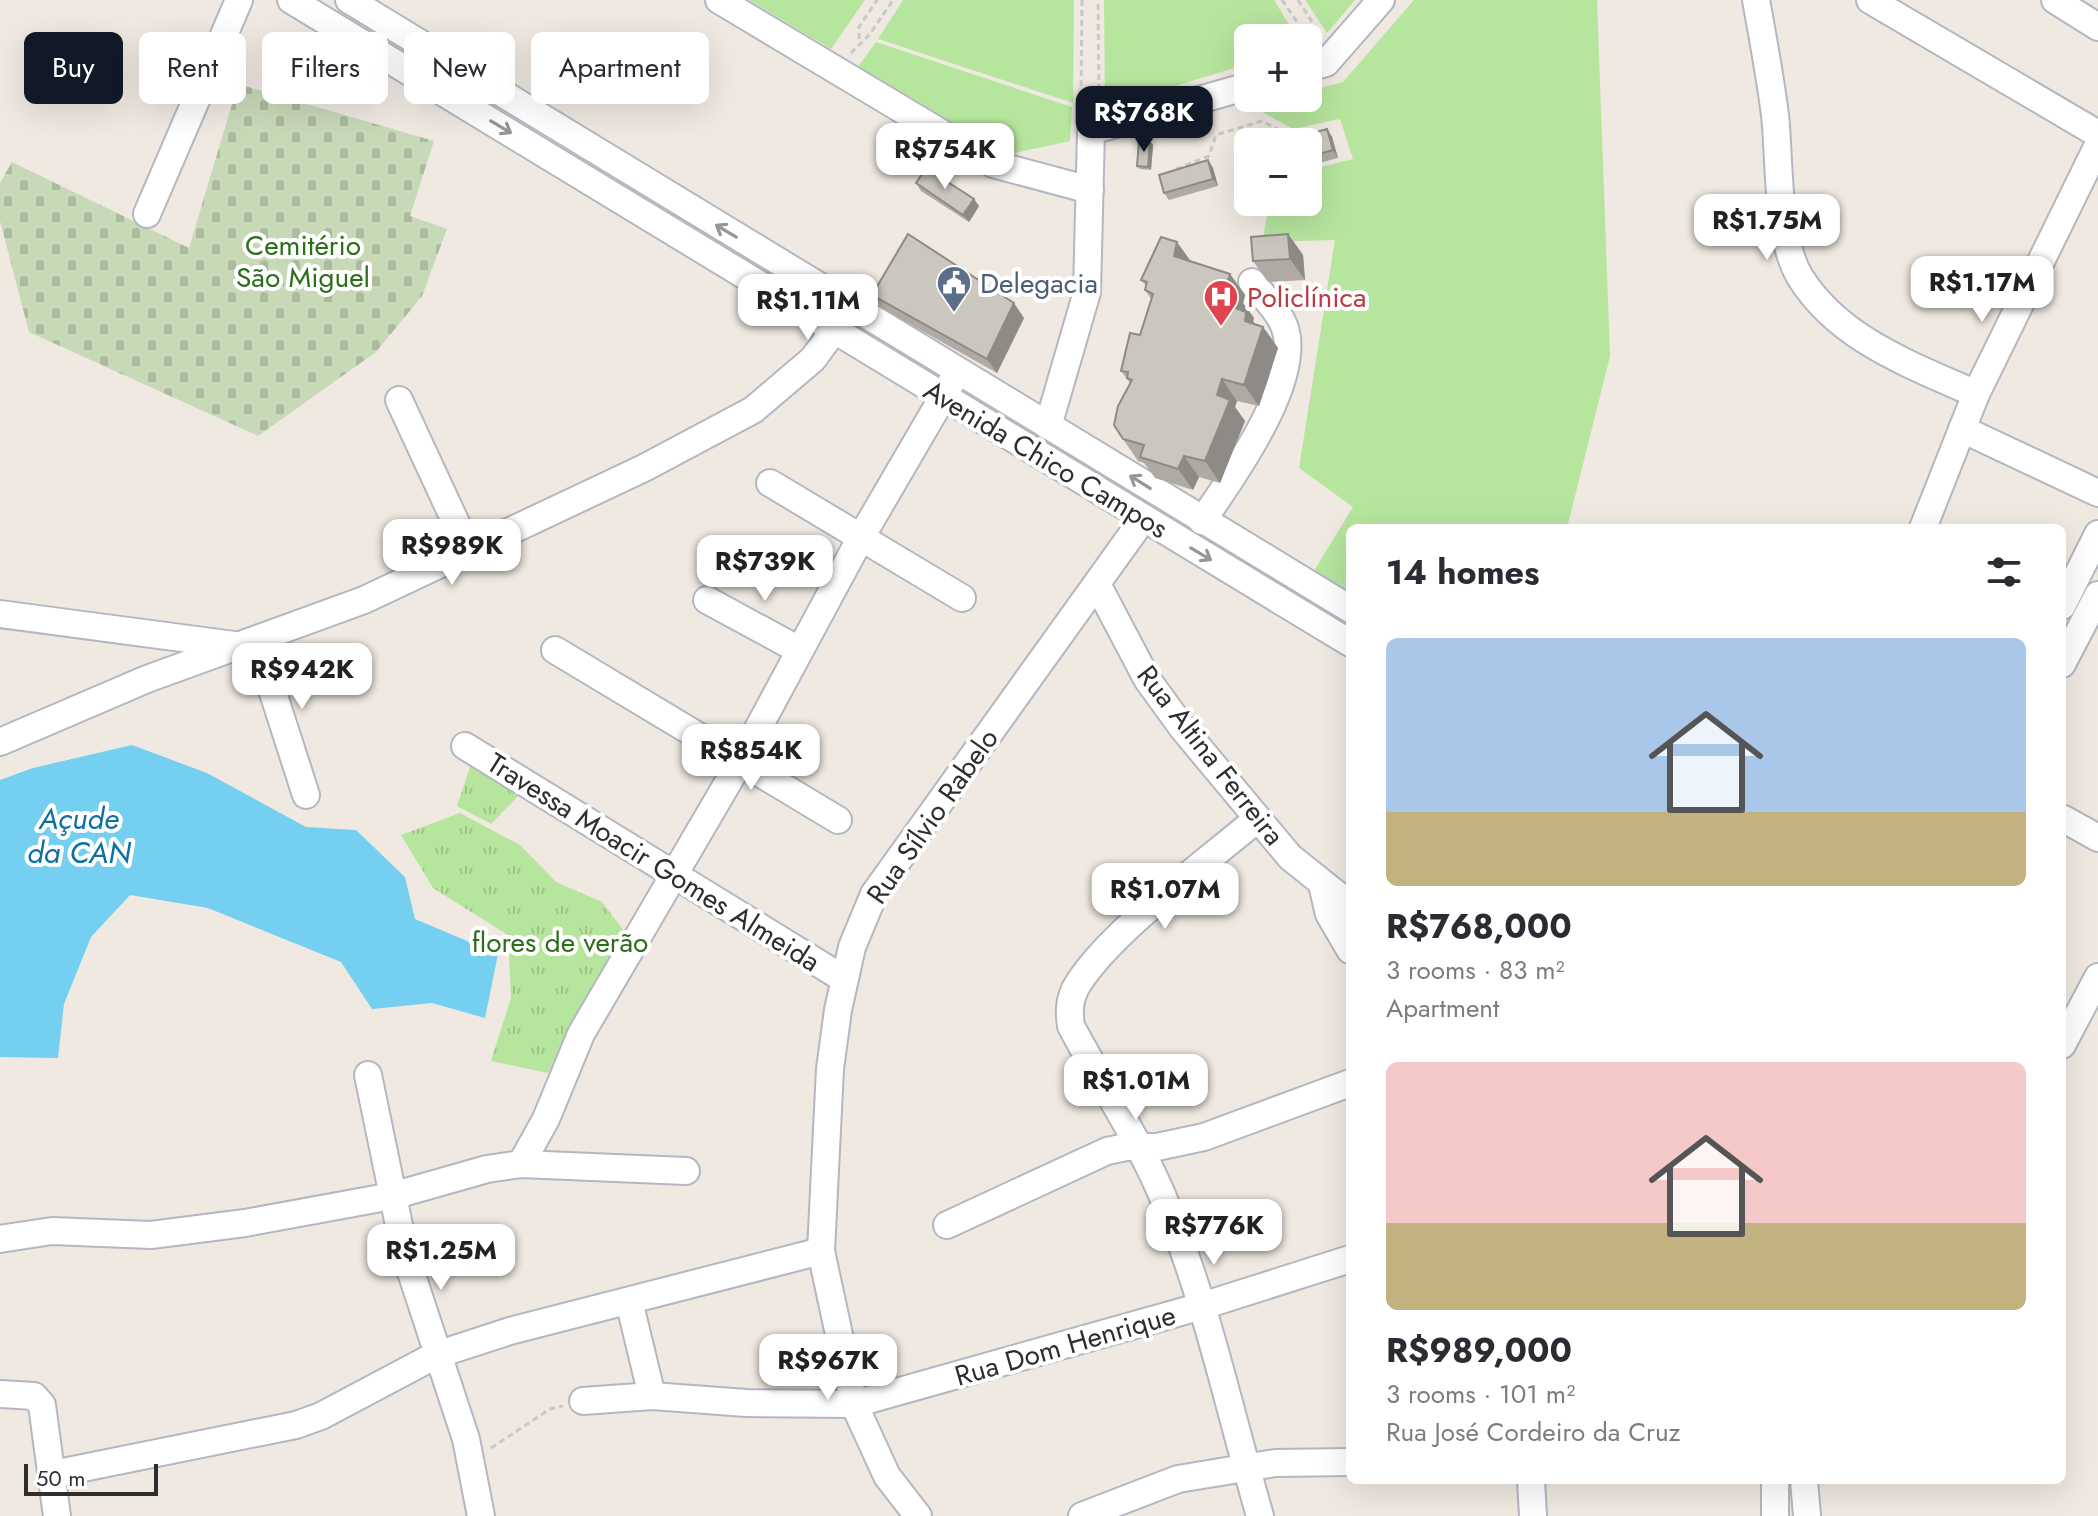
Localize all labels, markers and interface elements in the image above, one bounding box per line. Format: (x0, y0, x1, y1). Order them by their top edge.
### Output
map controls (1234, 24, 1322, 216)
button: + (1234, 24, 1322, 112)
chip: Buy (24, 32, 123, 104)
chip: Rent (139, 32, 246, 104)
chip: Filters (262, 32, 388, 104)
chip: New (404, 32, 515, 104)
chip: Apartment (531, 32, 709, 104)
pin: R$768K (1079, 86, 1209, 154)
text: R$768K (1094, 93, 1194, 131)
one-way arrow (489, 119, 512, 135)
pin: R$754K (880, 123, 1010, 191)
button: − (1234, 128, 1322, 216)
text: R$754K (894, 130, 996, 168)
pin: R$1.75M (1693, 194, 1841, 262)
text: R$1.75M (1712, 201, 1822, 239)
one-way arrow (715, 222, 738, 238)
park label: Cemitério São Miguel (236, 225, 370, 298)
pin: R$1.17M (1908, 256, 2056, 324)
place label: Delegacia (980, 263, 1098, 304)
text: R$1.17M (1929, 263, 2035, 301)
public building icon: Delegacia (935, 264, 973, 314)
pin: R$1.11M (734, 274, 882, 342)
place label: Policlínica (1247, 277, 1366, 318)
hospital icon: Policlínica (1202, 278, 1240, 328)
text: R$1.11M (756, 281, 860, 319)
street label: Avenida Chico Campos (916, 370, 1176, 549)
one-way arrow (1129, 474, 1151, 490)
pin: R$989K (387, 519, 517, 587)
text: R$989K (401, 526, 503, 564)
pin: R$739K (700, 535, 830, 603)
text: R$739K (715, 542, 815, 580)
one-way arrow (1189, 547, 1212, 563)
text: 14 homes (1386, 548, 1540, 597)
icon: filters (1982, 550, 2026, 594)
pin: R$942K (237, 643, 367, 711)
text: R$942K (250, 650, 354, 688)
street label: Rua Altina Ferreira (1127, 656, 1294, 854)
icon: home (1634, 690, 1778, 834)
street label: Rua Sílvio Rabelo (857, 720, 1008, 912)
pin: R$854K (686, 724, 816, 792)
text: R$854K (700, 731, 802, 769)
street label: Travessa Moacir Gomes Almeida (479, 743, 828, 982)
water label: Açude da CAN (27, 797, 132, 874)
pin: R$1.07M (1091, 863, 1239, 931)
text: R$1.07M (1110, 870, 1220, 908)
text: R$768,000 (1386, 902, 1572, 951)
park label: flores de verão (472, 922, 648, 963)
text: 3 rooms · 83 m² (1386, 951, 1565, 989)
text: Apartment (1386, 989, 1499, 1027)
pin: R$1.01M (1062, 1054, 1210, 1122)
text: R$1.01M (1082, 1061, 1190, 1099)
icon: home (1634, 1114, 1778, 1258)
pin: R$776K (1149, 1199, 1279, 1267)
text: R$776K (1164, 1206, 1264, 1244)
pin: R$1.25M (367, 1224, 515, 1292)
text: R$1.25M (385, 1231, 497, 1269)
street label: Rua Dom Henrique (950, 1294, 1180, 1397)
text: R$989,000 (1386, 1326, 1572, 1375)
pin: R$967K (763, 1334, 893, 1402)
text: R$967K (777, 1341, 879, 1379)
text: 3 rooms · 101 m² (1386, 1375, 1575, 1413)
text: Rua José Cordeiro da Cruz (1386, 1413, 1681, 1451)
scale bar (24, 1460, 158, 1496)
text: 50 m (36, 1462, 85, 1494)

